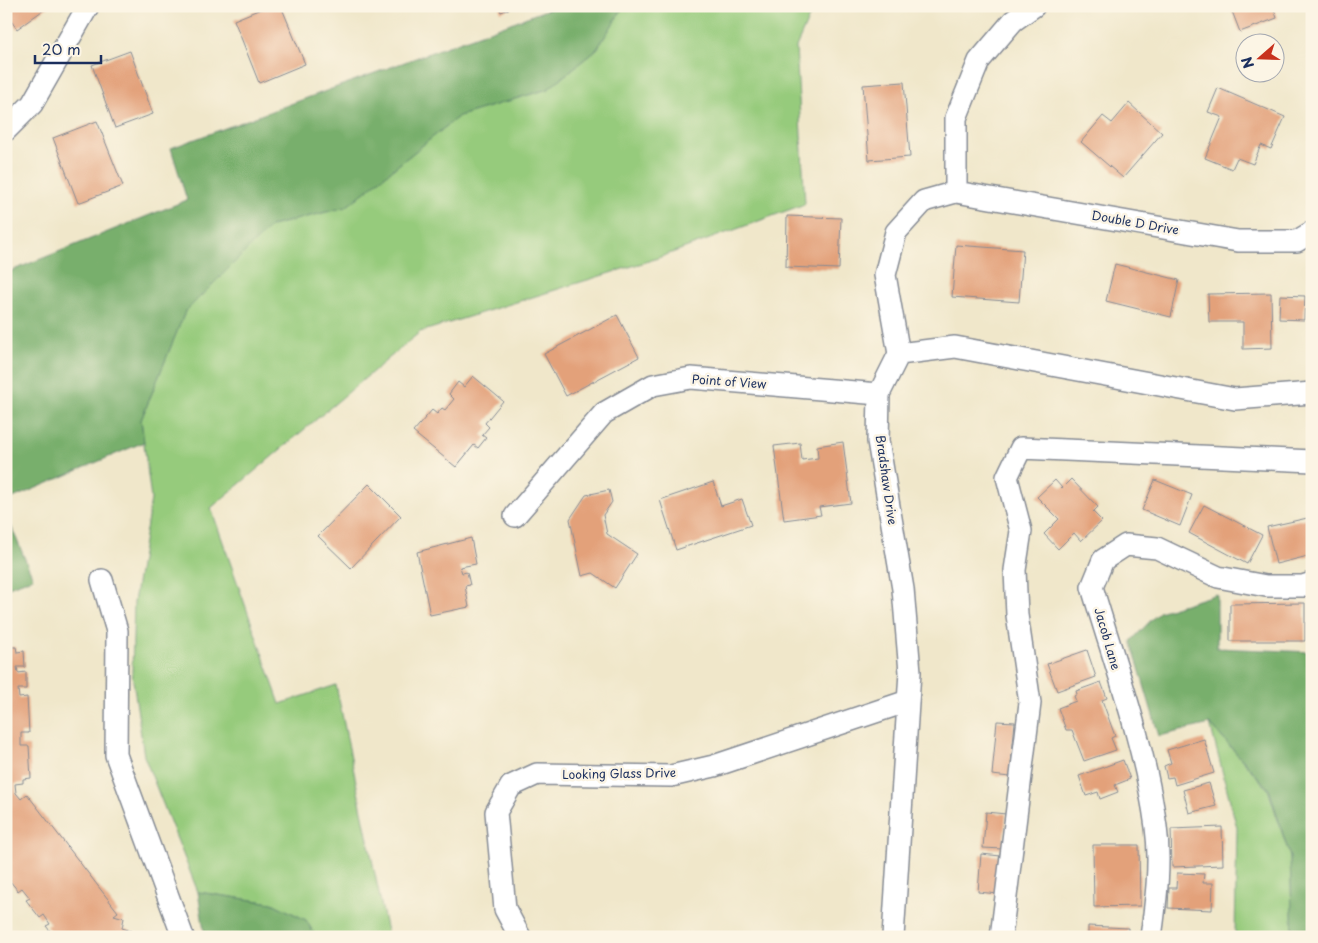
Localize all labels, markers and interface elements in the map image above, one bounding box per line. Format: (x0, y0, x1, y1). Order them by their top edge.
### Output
scale bar (35, 32, 101, 64)
north arrow (1236, 32, 1286, 82)
text: 20 m (42, 37, 81, 60)
text: N (1236, 54, 1259, 71)
street label: Double D Drive (1090, 205, 1180, 239)
street label: Point of View (691, 369, 768, 393)
street label: Bradshaw Drive (872, 434, 902, 526)
street label: Jacob Lane (1090, 605, 1126, 672)
street label: Looking Glass Drive (562, 763, 676, 783)

